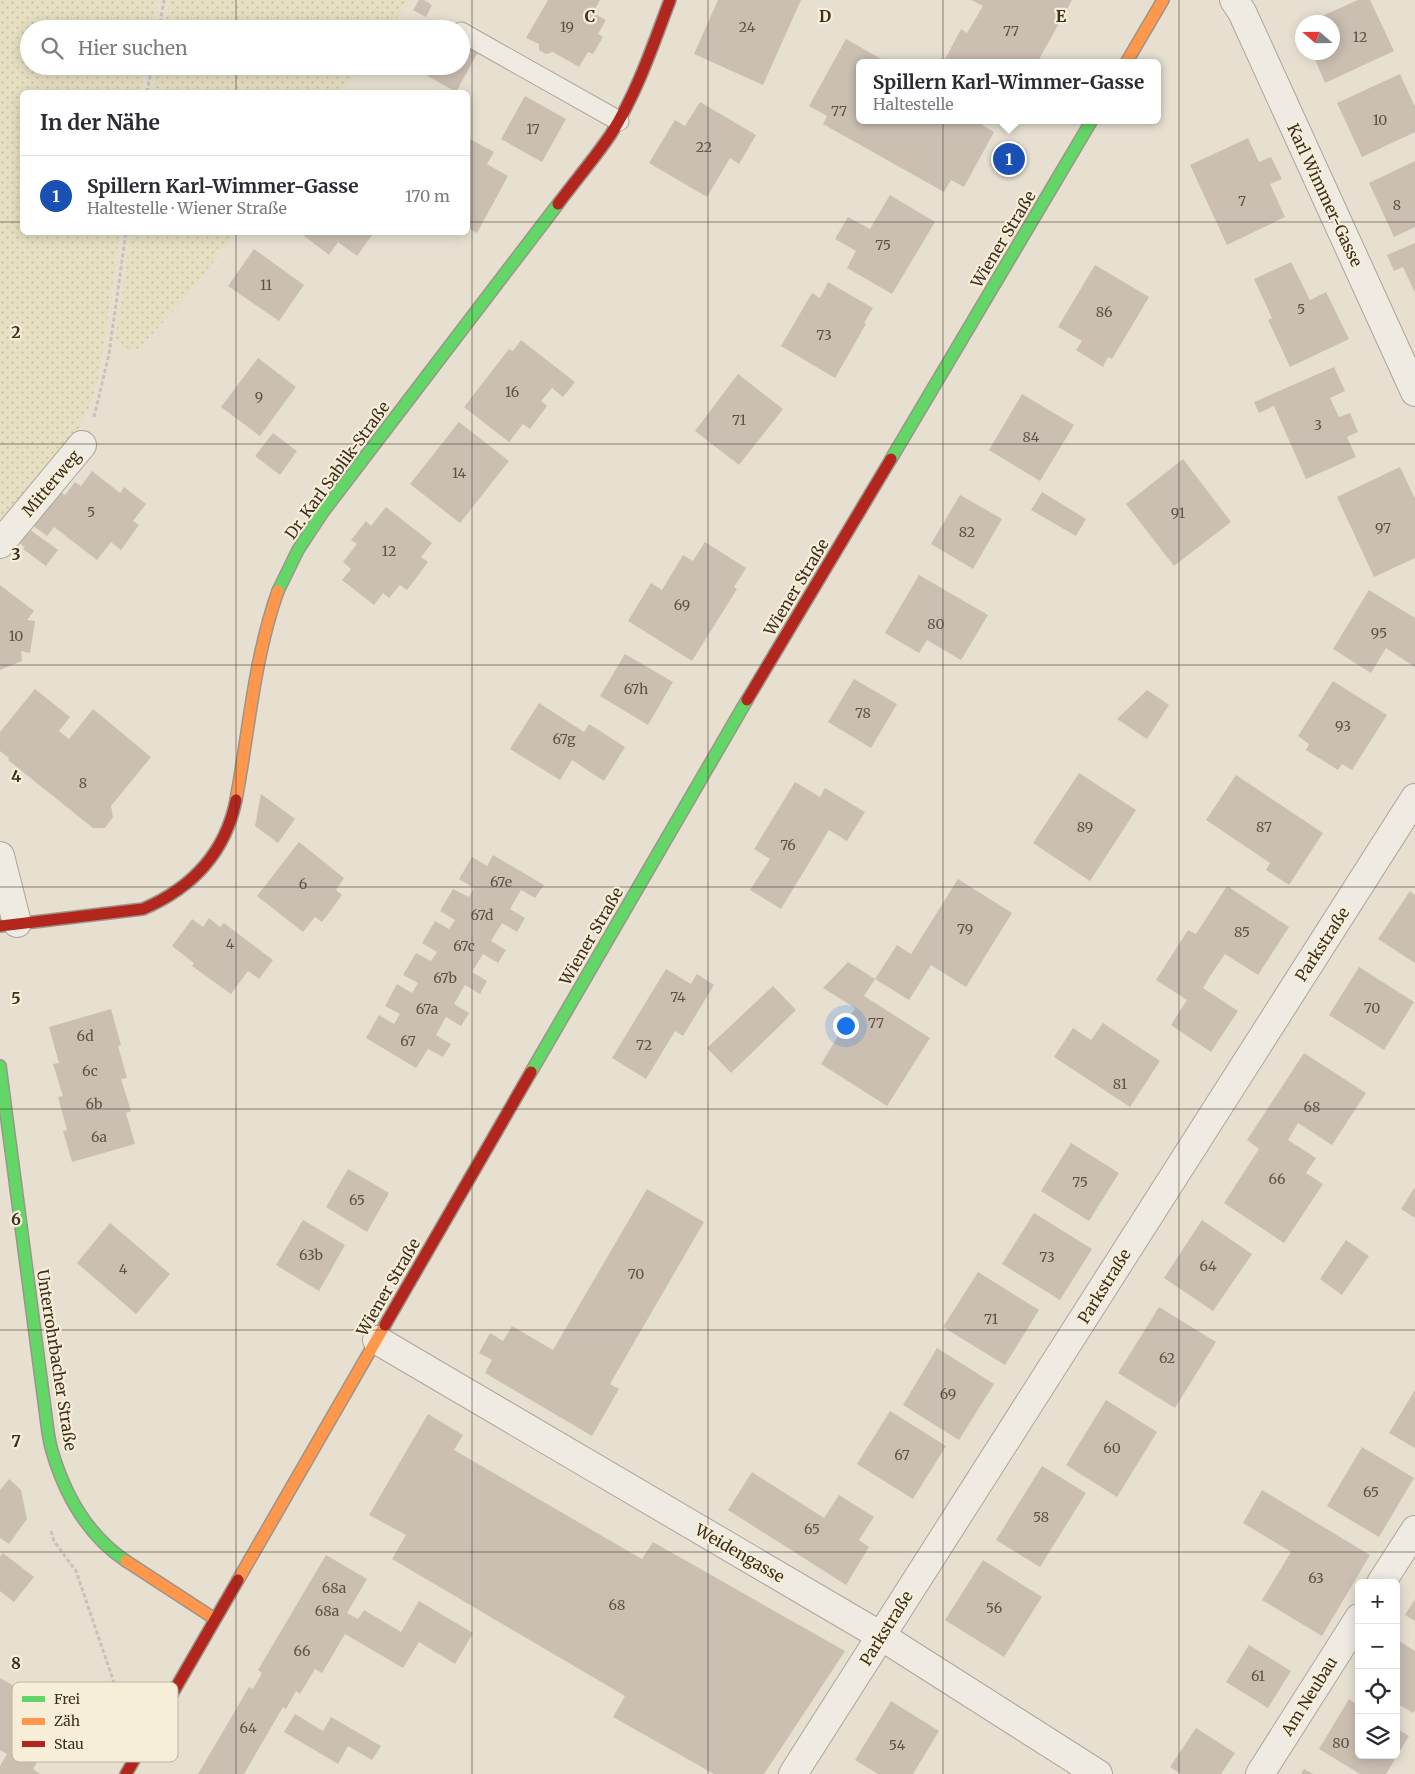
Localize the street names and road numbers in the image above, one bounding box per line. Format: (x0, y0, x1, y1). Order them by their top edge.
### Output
street label: Karl Wimmer-Gasse (1283, 120, 1367, 270)
street label: Wiener Straße (966, 187, 1040, 292)
street label: Dr. Karl Sablik-Straße (280, 397, 394, 543)
street label: Mitterweg (17, 445, 85, 520)
street label: Wiener Straße (759, 535, 833, 640)
street label: Wiener Straße (554, 884, 627, 989)
street label: Parkstraße (1291, 903, 1353, 985)
street label: Wiener Straße (351, 1235, 424, 1340)
street label: Parkstraße (1073, 1245, 1135, 1327)
street label: Unterrohrbacher Straße (33, 1268, 81, 1452)
street label: Weidengasse (691, 1519, 788, 1587)
street label: Parkstraße (855, 1587, 917, 1669)
street label: Am Neubau (1276, 1653, 1341, 1740)

